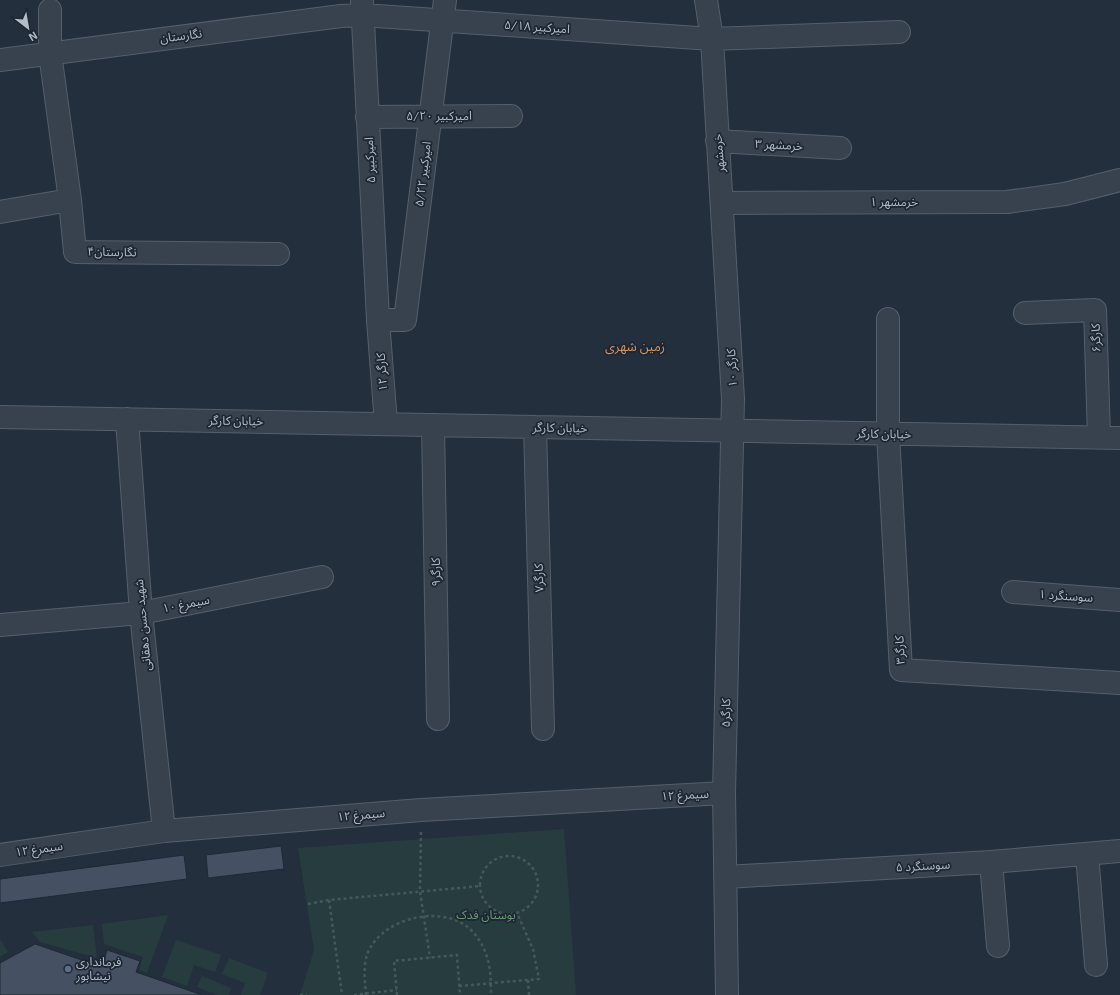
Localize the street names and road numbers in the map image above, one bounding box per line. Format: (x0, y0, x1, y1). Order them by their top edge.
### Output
street label: امیرکبیر ۵/۱۸ (504, 17, 570, 36)
street label: نگارستان (159, 25, 203, 46)
street label: امیرکبیر ۵/۲۰ (406, 108, 472, 123)
street label: خرمشهر (709, 133, 728, 174)
street label: خرمشهر ۳ (755, 136, 804, 153)
street label: امیرکبیر ۵ (361, 137, 378, 183)
street label: امیرکبیر ۵/۲۲ (411, 140, 434, 207)
street label: خرمشهر ۱ (870, 194, 918, 209)
street label: نگارستان۴ (87, 244, 137, 259)
street label: کارگر۶ (1087, 322, 1104, 353)
street label: کارگر ۱۰ (723, 347, 740, 388)
street label: کارگر ۱۲ (373, 351, 390, 392)
street label: خیابان کارگر (208, 413, 263, 429)
street label: خیابان کارگر (532, 420, 587, 436)
street label: خیابان کارگر (856, 426, 911, 442)
street label: کارگر۹ (428, 556, 443, 587)
street label: کارگر۷ (530, 562, 547, 593)
street label: شهید حسن دهقانی (131, 579, 154, 671)
street label: سوسنگرد ۱ (1038, 586, 1094, 605)
street label: سیمرغ ۱۰ (161, 592, 211, 617)
street label: کارگر۳ (891, 634, 908, 665)
street label: کارگر۵ (718, 697, 733, 728)
street label: سیمرغ ۱۲ (661, 786, 709, 805)
street label: سیمرغ ۱۲ (336, 805, 386, 826)
street label: سیمرغ ۱۲ (14, 838, 64, 861)
street label: سوسنگرد ۵ (895, 857, 951, 874)

